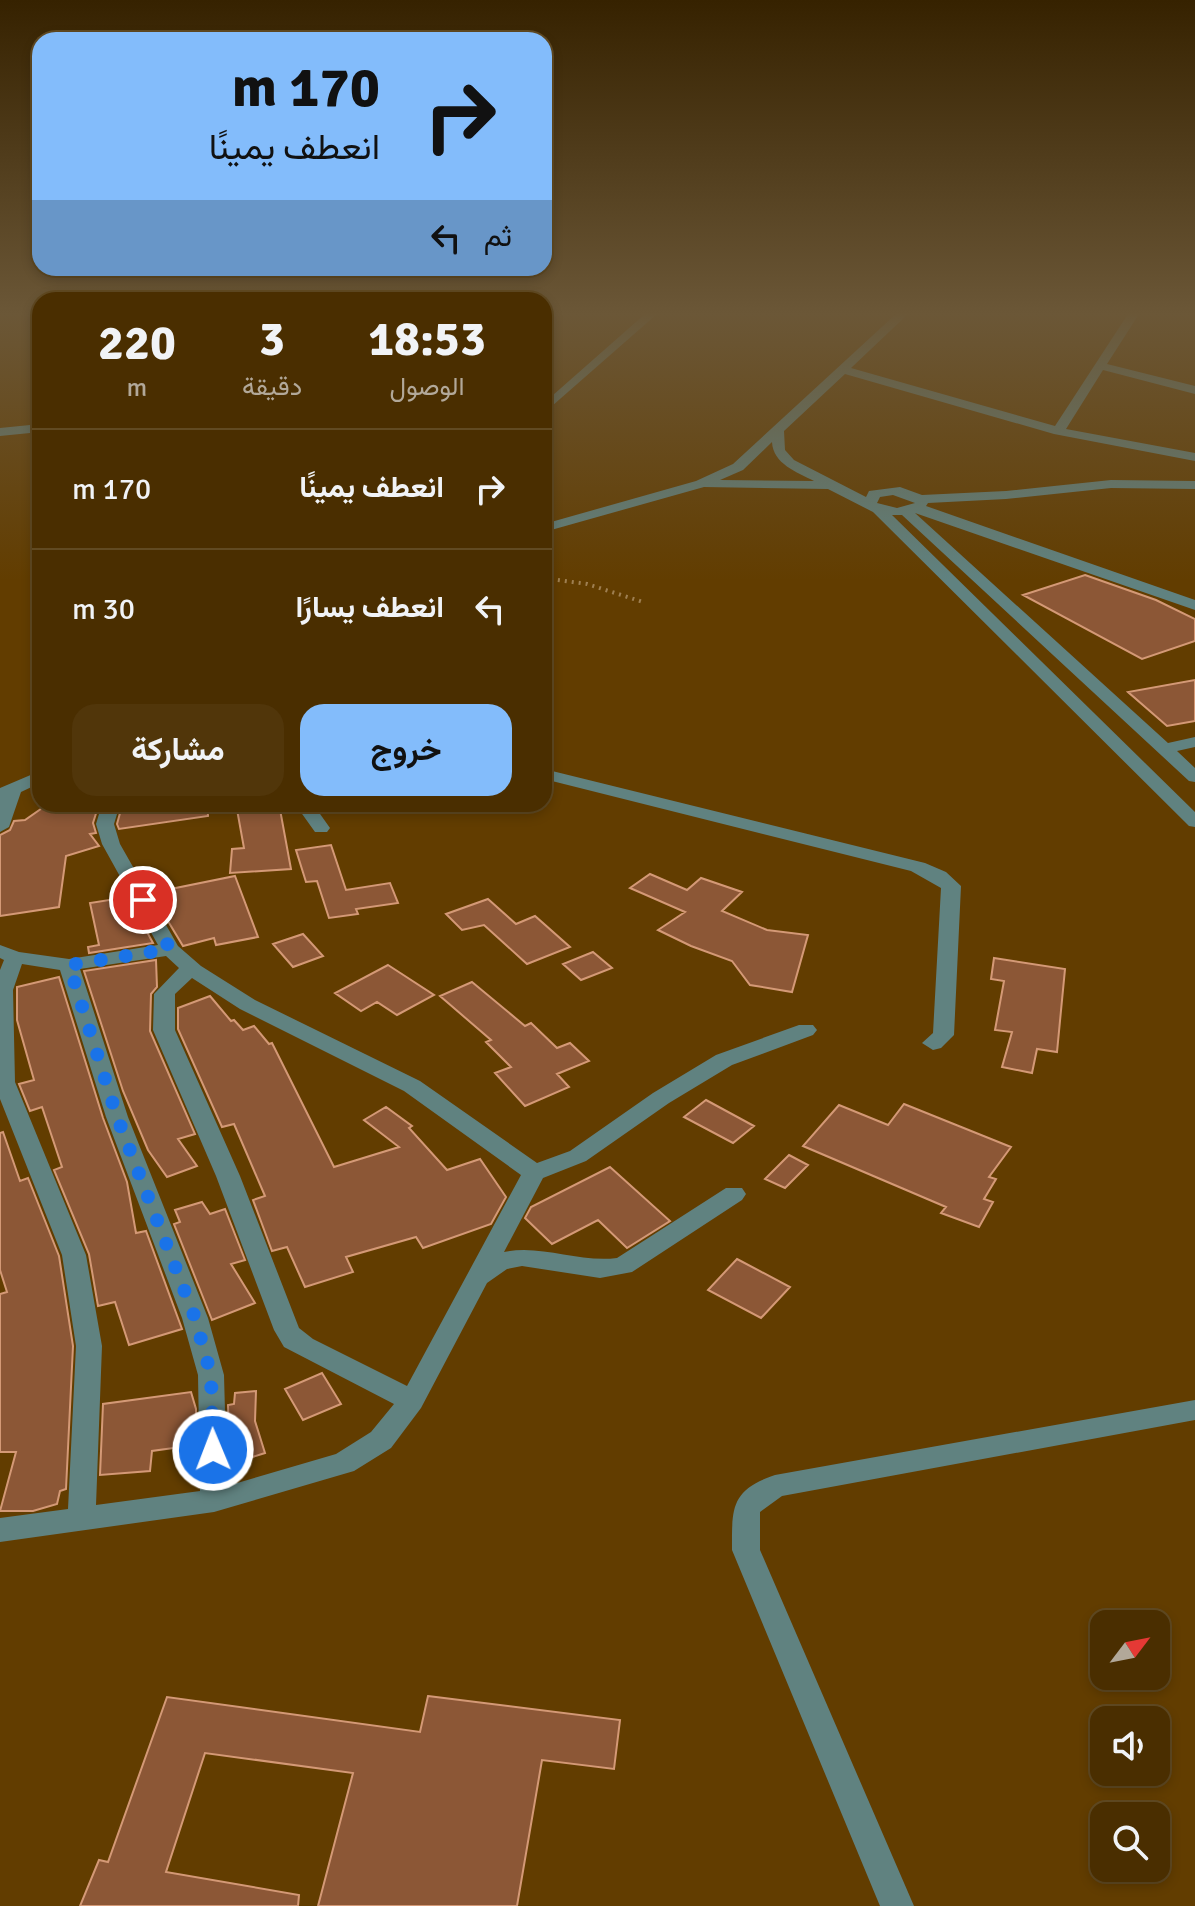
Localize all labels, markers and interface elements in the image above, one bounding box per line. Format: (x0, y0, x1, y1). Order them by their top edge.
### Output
text: 170 m (232, 53, 380, 122)
icon: right (408, 64, 512, 168)
text: انعطف يمينًا (209, 125, 380, 170)
icon: left (424, 216, 468, 260)
text: ثم (484, 218, 512, 255)
text: 3 (259, 310, 285, 369)
text: 18:53 (368, 310, 486, 369)
text: 220 (98, 314, 176, 373)
text: دقيقة (242, 371, 302, 403)
text: الوصول (390, 371, 465, 403)
text: m (127, 372, 147, 404)
icon: right (468, 467, 512, 511)
text: انعطف يمينًا (299, 469, 444, 506)
text: 170 m (72, 471, 151, 508)
icon: left (468, 587, 512, 631)
text: انعطف يسارًا (295, 589, 444, 626)
text: 30 m (72, 591, 135, 628)
button: مشاركة (72, 704, 284, 796)
button: خروج (300, 704, 512, 796)
pin (109, 866, 177, 934)
icon: arrive (121, 878, 165, 922)
position arrow (171, 1408, 255, 1492)
north arrow (1090, 1610, 1170, 1690)
map controls (1090, 1610, 1170, 1882)
button: sound (1090, 1706, 1170, 1786)
button: search (1090, 1802, 1170, 1882)

